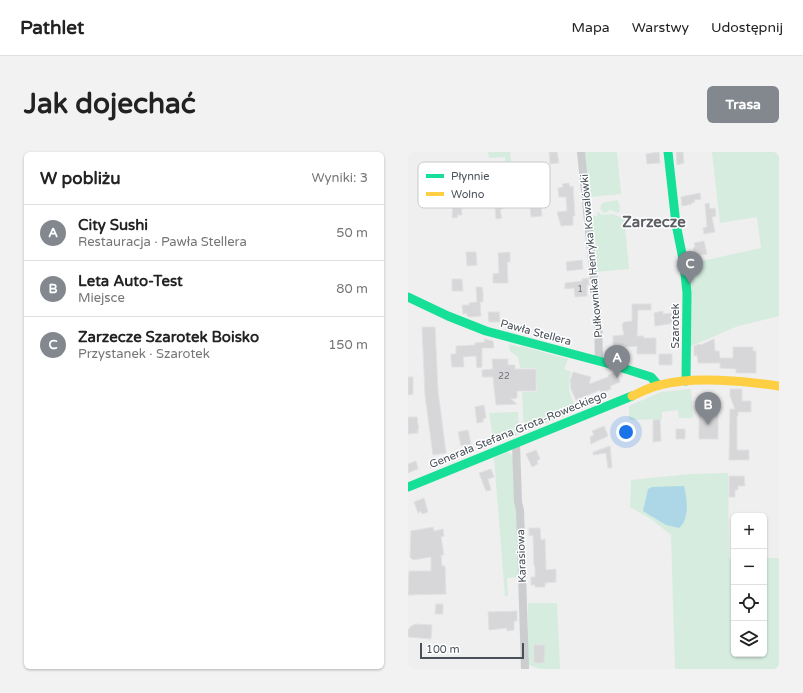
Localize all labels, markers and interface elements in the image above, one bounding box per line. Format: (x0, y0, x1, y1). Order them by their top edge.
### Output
text: Pathlet (20, 17, 84, 39)
text: Mapa (572, 19, 610, 36)
text: Warstwy (632, 19, 689, 36)
text: Udostępnij (711, 19, 783, 36)
button: Trasa (707, 86, 779, 123)
text: Jak dojechać (24, 87, 196, 121)
legend (418, 162, 550, 208)
text: W pobliżu (40, 168, 121, 189)
text: Wyniki: 3 (312, 170, 368, 186)
text: Płynnie (451, 170, 490, 183)
street label: Pułkownika Henryka Kowalówki (578, 174, 605, 338)
text: Wolno (451, 188, 485, 201)
district label: Zarzecze (622, 213, 686, 231)
text: City Sushi (78, 216, 148, 234)
text: A (48, 225, 58, 241)
text: 50 m (336, 225, 368, 241)
text: Restauracja · Pawła Stellera (78, 234, 247, 250)
pin: C (677, 251, 703, 284)
text: Leta Auto-Test (78, 272, 183, 290)
text: B (48, 281, 58, 297)
text: 80 m (336, 281, 368, 297)
house number: 1 (577, 284, 583, 295)
text: Miejsce (78, 290, 125, 306)
street label: Szarotek (669, 303, 682, 349)
street label: Pawła Stellera (499, 317, 573, 348)
text: Zarzecze Szarotek Boisko (78, 328, 259, 346)
text: C (48, 337, 58, 353)
text: 150 m (328, 337, 368, 353)
pin: A (604, 345, 630, 378)
text: Przystanek · Szarotek (78, 346, 210, 362)
house number: 22 (498, 371, 510, 382)
street label: Generała Stefana Grota-Roweckiego (428, 388, 609, 471)
pin: B (695, 392, 721, 425)
your location (616, 422, 636, 442)
map controls (731, 513, 767, 657)
button: + (731, 513, 767, 549)
street label: Karasiowa (514, 529, 529, 583)
button: − (731, 549, 767, 585)
button: locate (731, 585, 767, 621)
button: layers (731, 621, 767, 657)
scale bar (420, 641, 524, 660)
text: 100 m (426, 643, 460, 656)

